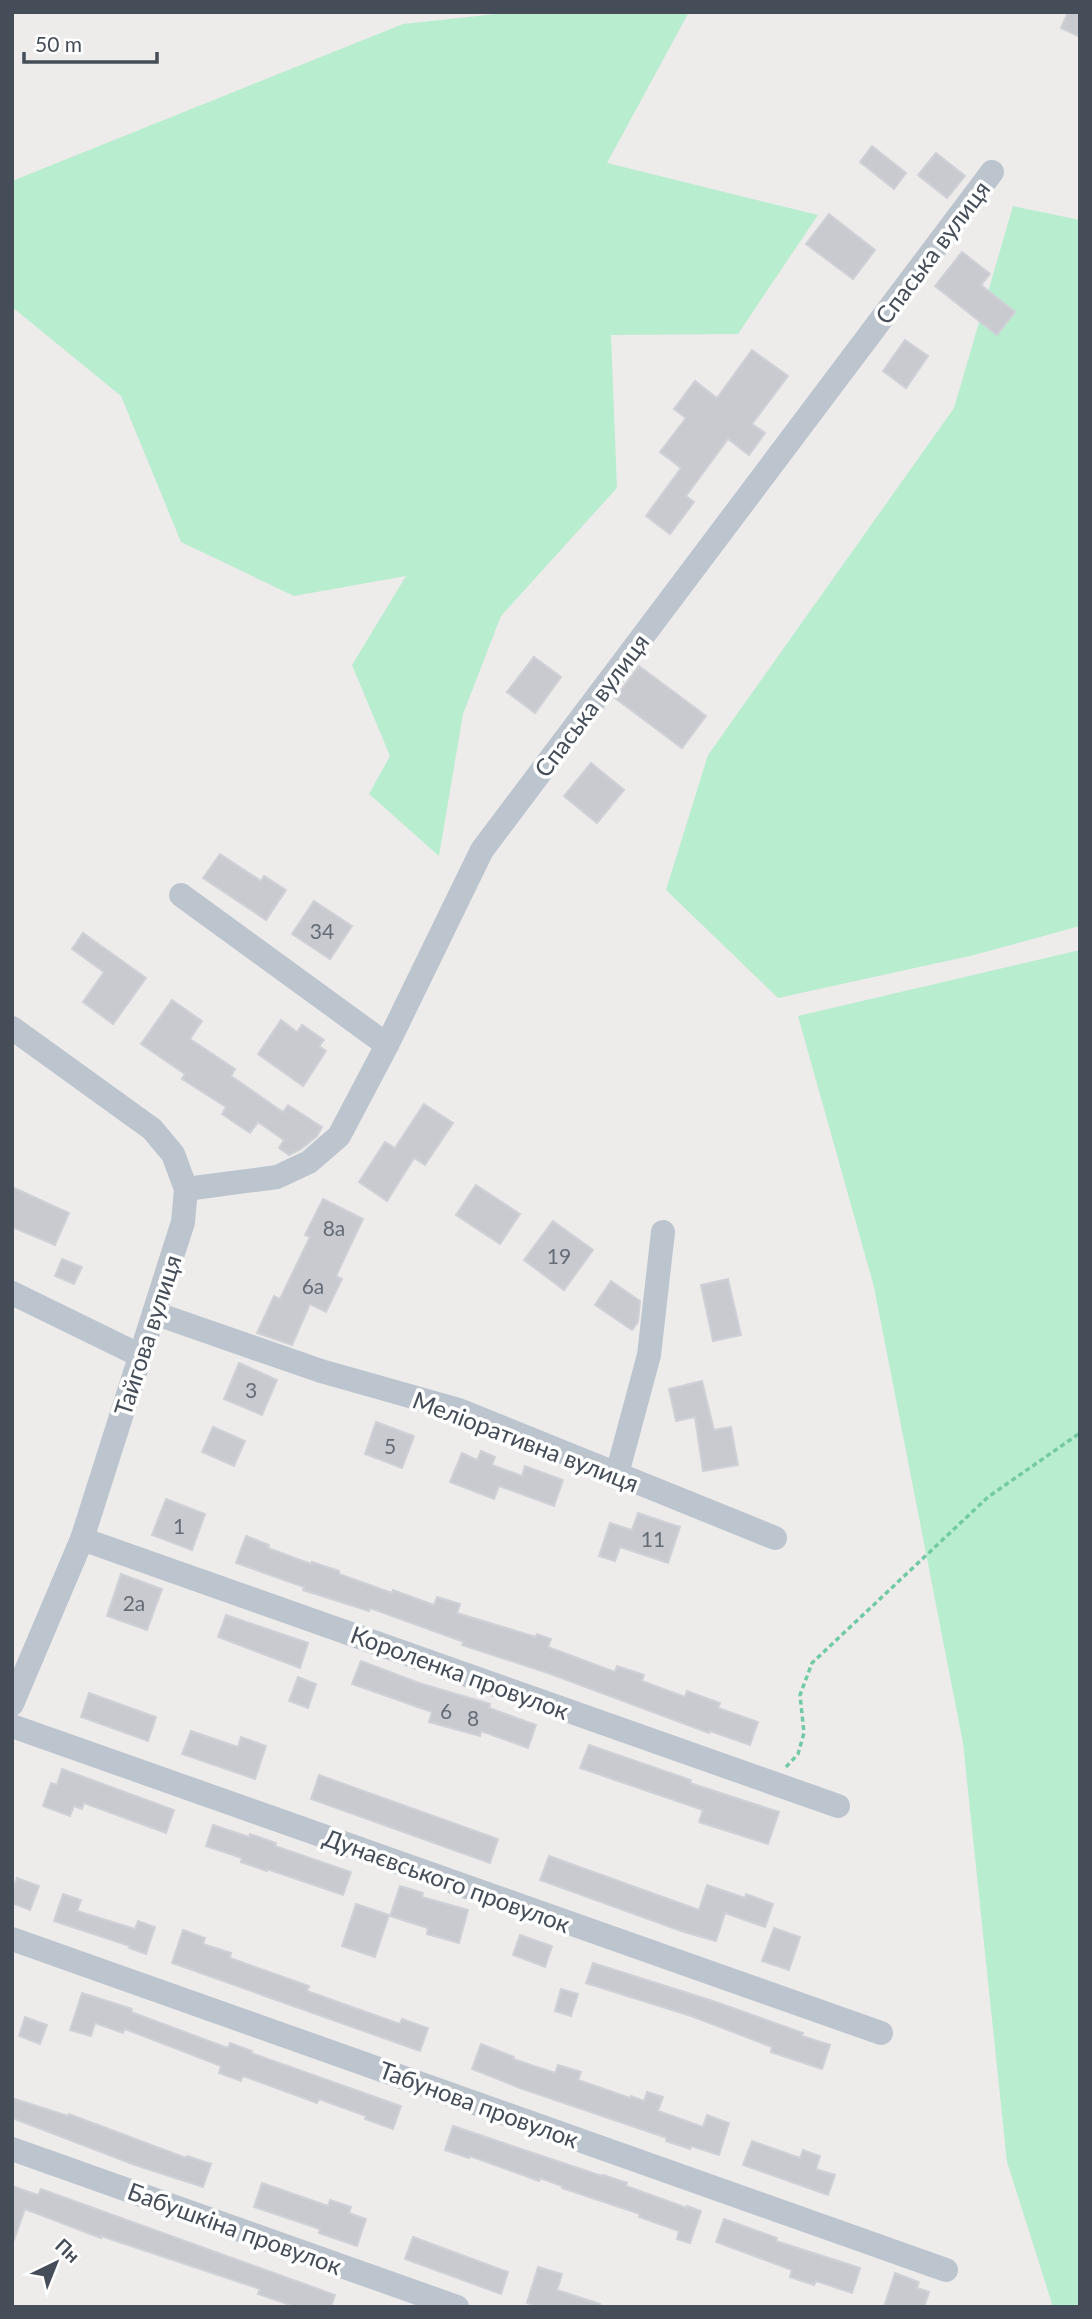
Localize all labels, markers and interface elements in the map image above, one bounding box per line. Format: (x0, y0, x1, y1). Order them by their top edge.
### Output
scale bar (24, 21, 158, 65)
text: 50 m (35, 31, 82, 56)
street label: Спаська вулиця (869, 175, 995, 329)
street label: Спаська вулиця (528, 628, 654, 782)
house number: 34 (310, 918, 334, 943)
house number: 8а (323, 1215, 345, 1240)
house number: 19 (547, 1243, 571, 1268)
street label: Тайгова вулиця (107, 1251, 187, 1419)
house number: 6а (302, 1273, 324, 1298)
house number: 3 (245, 1377, 257, 1402)
street label: Меліоративна вулиця (409, 1385, 643, 1497)
house number: 5 (384, 1433, 396, 1458)
house number: 1 (173, 1513, 185, 1538)
house number: 11 (641, 1526, 665, 1551)
house number: 2а (123, 1590, 145, 1615)
street label: Короленка провулок (347, 1619, 573, 1725)
house number: 6 (440, 1698, 452, 1723)
house number: 8 (467, 1705, 479, 1730)
street label: Дунаєвського провулок (320, 1822, 575, 1938)
street label: Табунова провулок (375, 2054, 583, 2154)
street label: Бабушкіна провулок (124, 2176, 347, 2280)
north arrow (21, 2228, 91, 2298)
text: Пн (51, 2233, 85, 2267)

